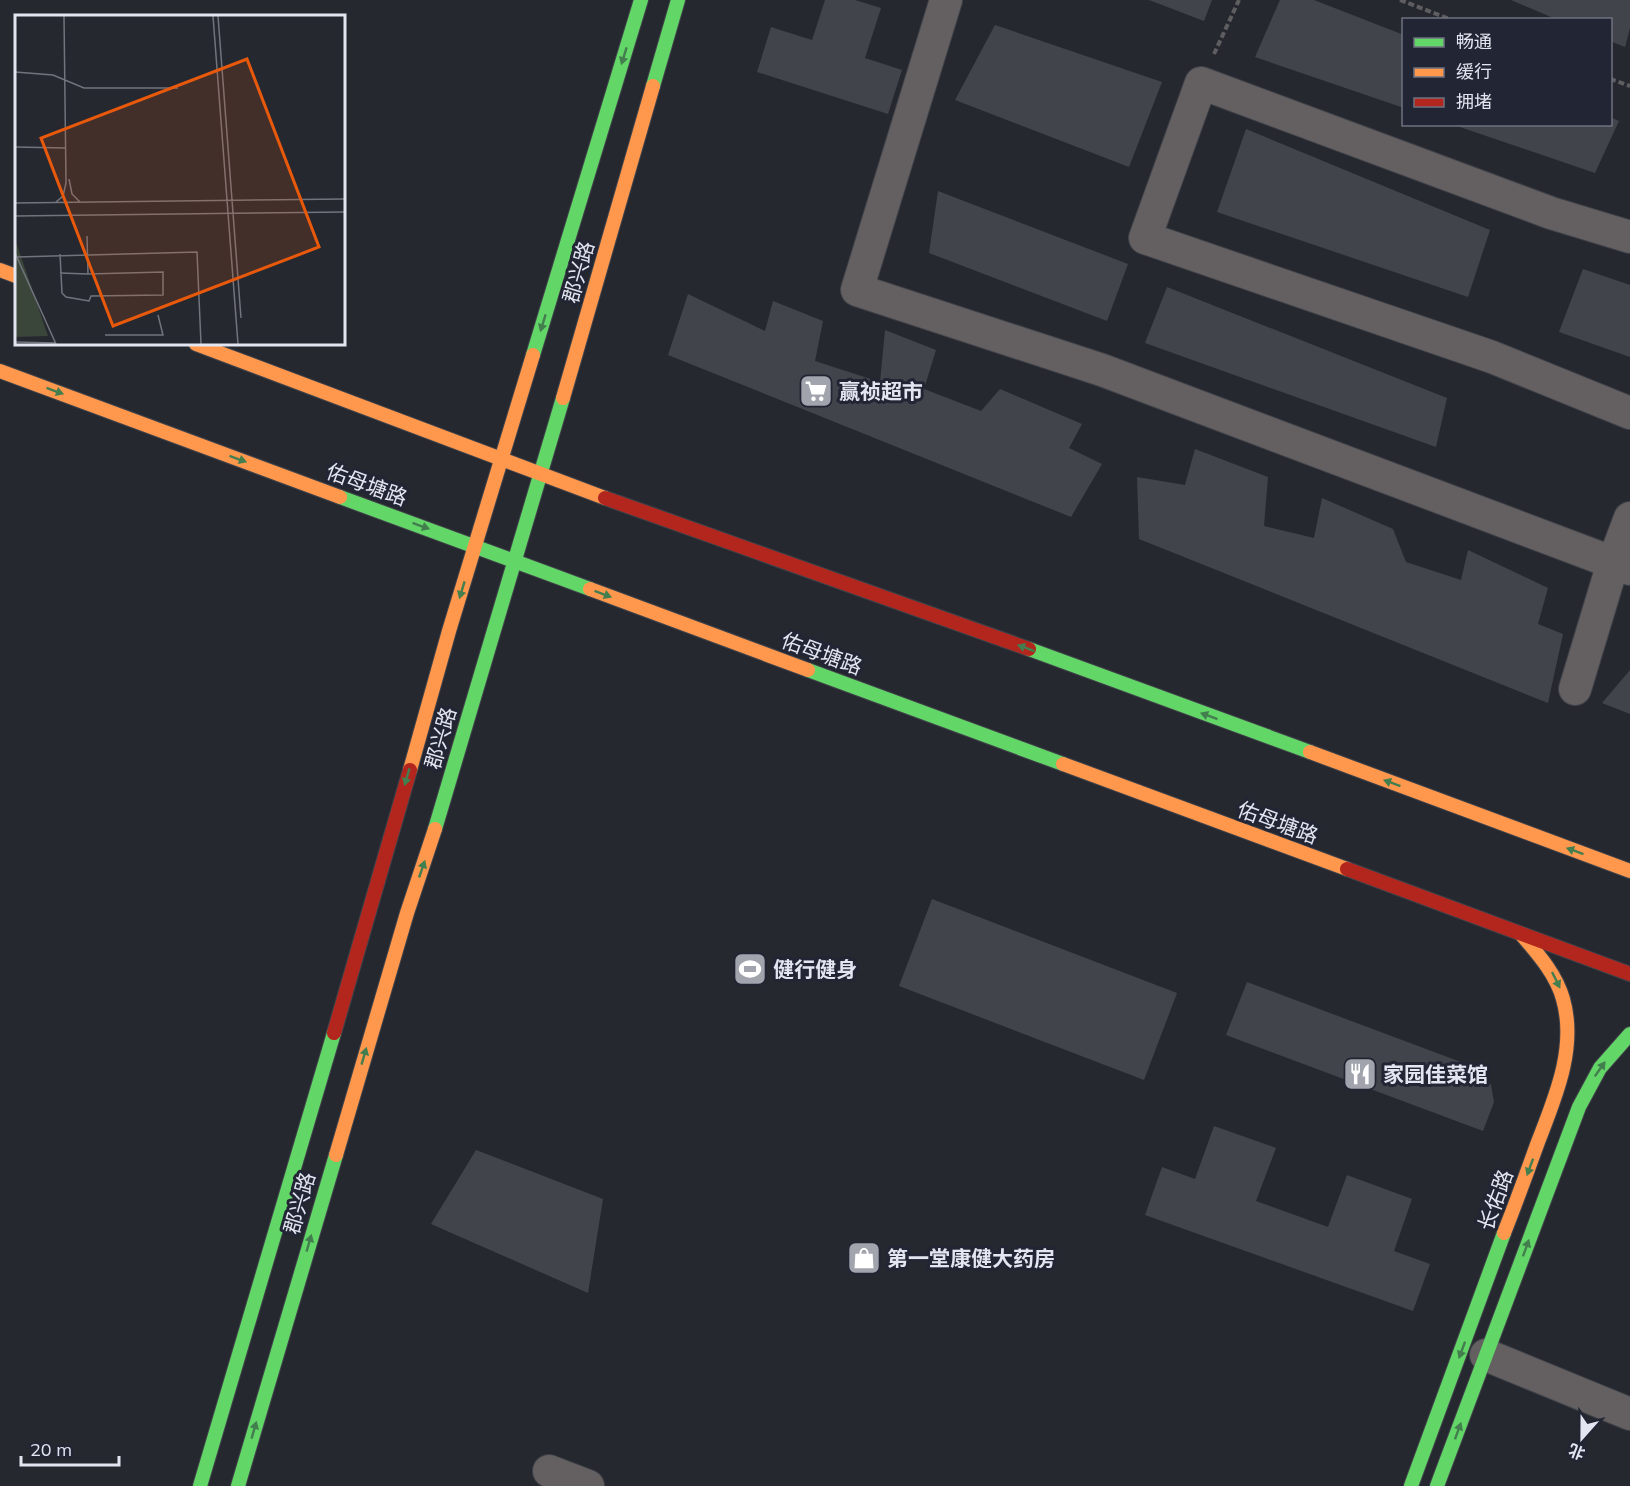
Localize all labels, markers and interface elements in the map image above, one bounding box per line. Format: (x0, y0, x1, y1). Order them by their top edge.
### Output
inset map (15, 15, 345, 345)
legend (1402, 18, 1612, 126)
text: 畅通 (1456, 30, 1492, 53)
one-way arrow (619, 47, 628, 65)
text: 缓行 (1456, 60, 1492, 83)
text: 拥堵 (1456, 90, 1492, 113)
street label: 郡兴路 (557, 238, 599, 306)
one-way arrow (538, 314, 547, 332)
supermarket icon: 赢祯超市 (798, 373, 834, 409)
place label: 赢祯超市 (839, 378, 923, 404)
one-way arrow (46, 387, 64, 397)
one-way arrow (229, 454, 247, 464)
street label: 佑母塘路 (323, 457, 411, 511)
one-way arrow (412, 522, 430, 531)
one-way arrow (457, 581, 466, 599)
one-way arrow (595, 590, 613, 600)
street label: 佑母塘路 (778, 626, 866, 680)
one-way arrow (1017, 643, 1035, 653)
street label: 郡兴路 (419, 704, 461, 772)
one-way arrow (1200, 710, 1218, 720)
one-way arrow (402, 768, 411, 786)
one-way arrow (1383, 778, 1401, 788)
street label: 佑母塘路 (1234, 795, 1322, 849)
one-way arrow (1566, 846, 1584, 855)
one-way arrow (417, 860, 427, 878)
sports icon: 健行健身 (732, 951, 768, 987)
place label: 健行健身 (773, 956, 857, 982)
one-way arrow (1550, 971, 1560, 989)
one-way arrow (360, 1047, 369, 1065)
restaurant icon: 家园佳菜馆 (1342, 1056, 1378, 1092)
place label: 家园佳菜馆 (1383, 1061, 1488, 1087)
one-way arrow (1594, 1061, 1606, 1077)
one-way arrow (1525, 1158, 1534, 1176)
street label: 长佑路 (1472, 1166, 1518, 1234)
street label: 郡兴路 (278, 1169, 320, 1237)
one-way arrow (305, 1234, 314, 1252)
one-way arrow (1521, 1239, 1531, 1257)
shop icon: 第一堂康健大药房 (846, 1240, 882, 1276)
place label: 第一堂康健大药房 (887, 1245, 1055, 1271)
one-way arrow (1457, 1341, 1466, 1359)
north arrow (1552, 1408, 1612, 1468)
one-way arrow (250, 1421, 259, 1439)
one-way arrow (1453, 1422, 1463, 1440)
scale bar (21, 1429, 118, 1467)
text: 20 m (30, 1438, 72, 1461)
text: 北 (1566, 1440, 1588, 1464)

